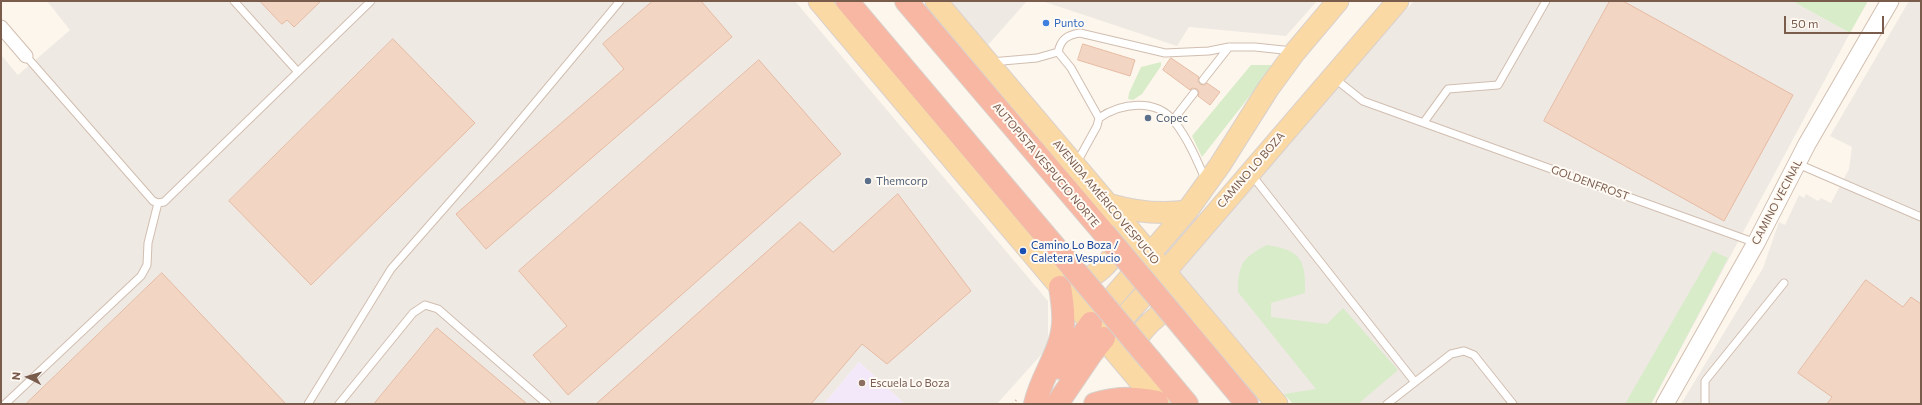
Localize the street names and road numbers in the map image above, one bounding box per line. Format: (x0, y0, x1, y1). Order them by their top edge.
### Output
street label: AUTOPISTA VESPUCIO NORTE (990, 100, 1102, 230)
street label: CAMINO LO BOZA (1214, 129, 1288, 211)
street label: AVENIDA AMÉRICO VESPUCIO (1050, 137, 1162, 267)
street label: CAMINO VECINAL (1749, 157, 1805, 247)
street label: GOLDENFROST (1549, 163, 1631, 203)

